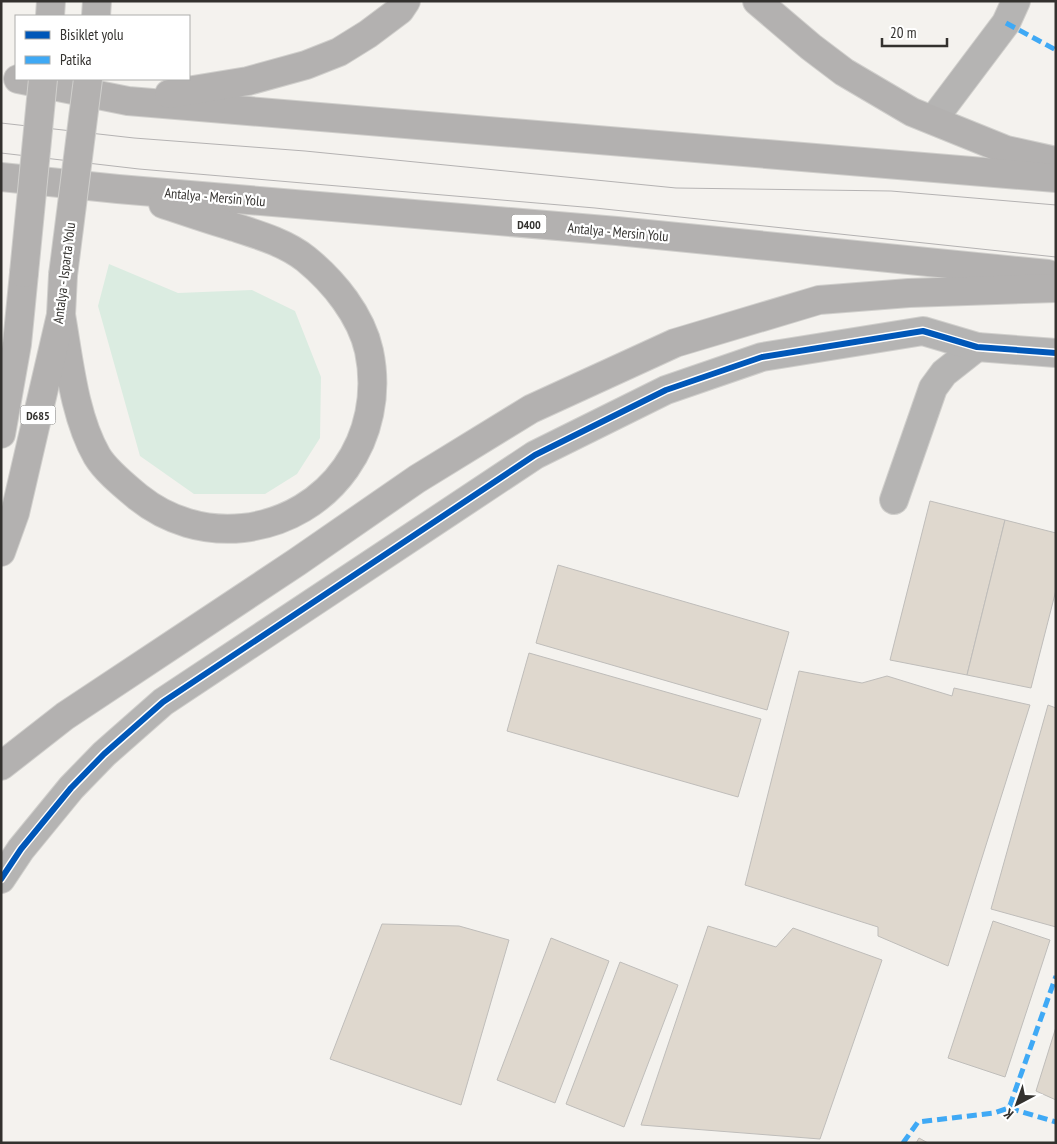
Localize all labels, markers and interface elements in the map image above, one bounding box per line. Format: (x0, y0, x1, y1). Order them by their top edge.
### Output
legend (15, 15, 190, 80)
scale bar (882, 15, 947, 47)
text: 20 m (890, 23, 916, 42)
text: Bisiklet yolu (60, 25, 124, 44)
text: Patika (60, 50, 92, 69)
street label: Antalya - Mersin Yolu (164, 184, 266, 210)
road number: D400 (512, 214, 546, 233)
street label: Antalya - Mersin Yolu (567, 219, 669, 245)
street label: Antalya - Isparta Yolu (49, 221, 79, 325)
road number: D685 (20, 406, 56, 424)
north arrow (992, 1079, 1042, 1129)
text: K (999, 1104, 1017, 1123)

